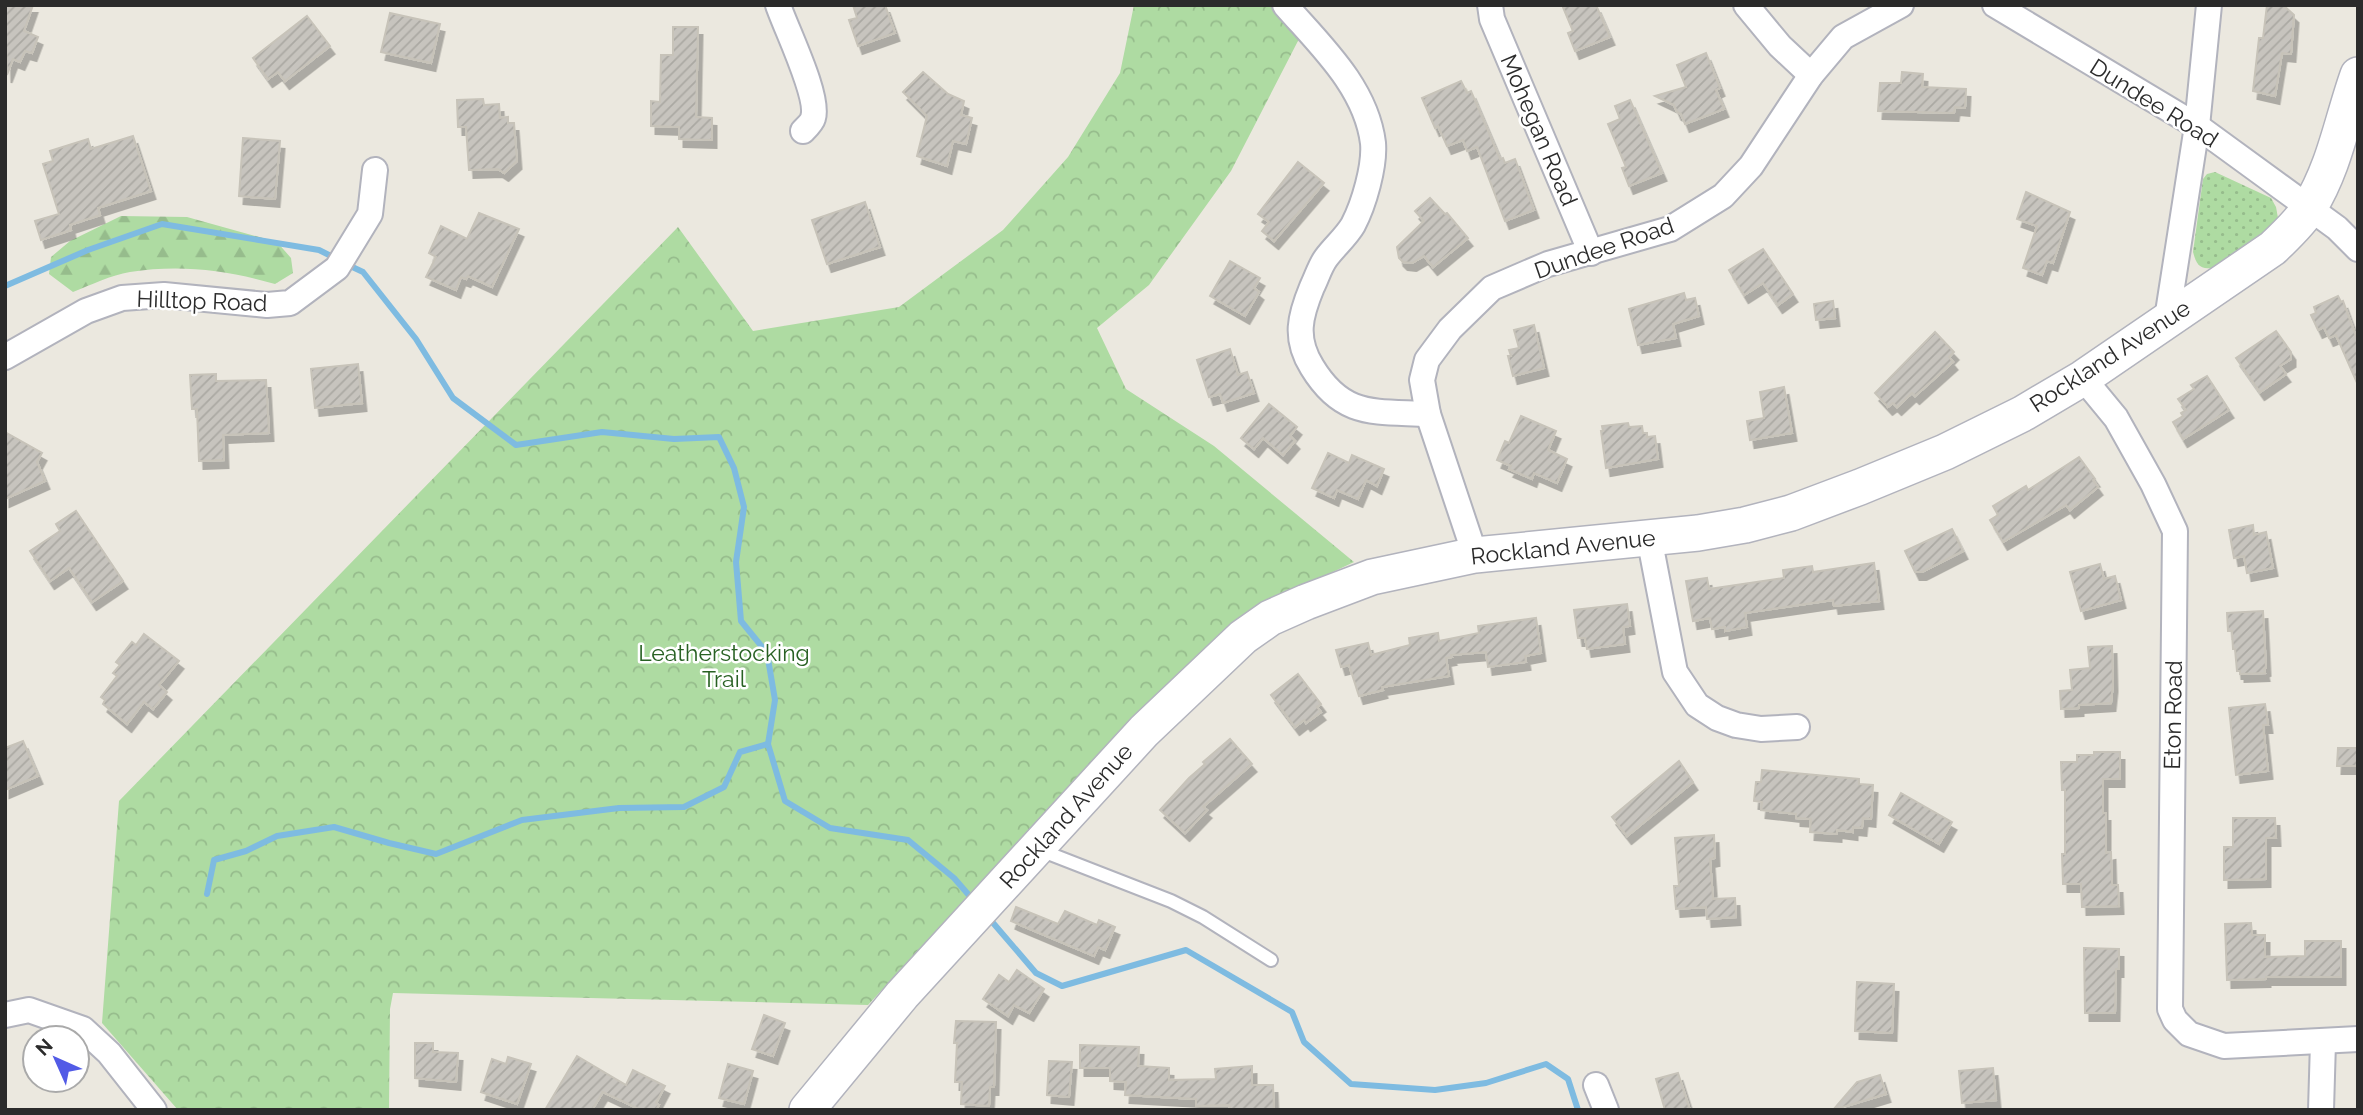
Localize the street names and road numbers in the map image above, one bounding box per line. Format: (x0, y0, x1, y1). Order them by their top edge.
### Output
street label: Mohegan Road (1495, 50, 1583, 210)
street label: Dundee Road (2085, 52, 2223, 153)
street label: Dundee Road (1530, 211, 1677, 284)
street label: Hilltop Road (136, 285, 268, 316)
street label: Rockland Avenue (2025, 294, 2195, 417)
street label: Rockland Avenue (1469, 523, 1657, 570)
street label: Eton Road (2158, 660, 2187, 770)
street label: Rockland Avenue (994, 738, 1138, 894)

